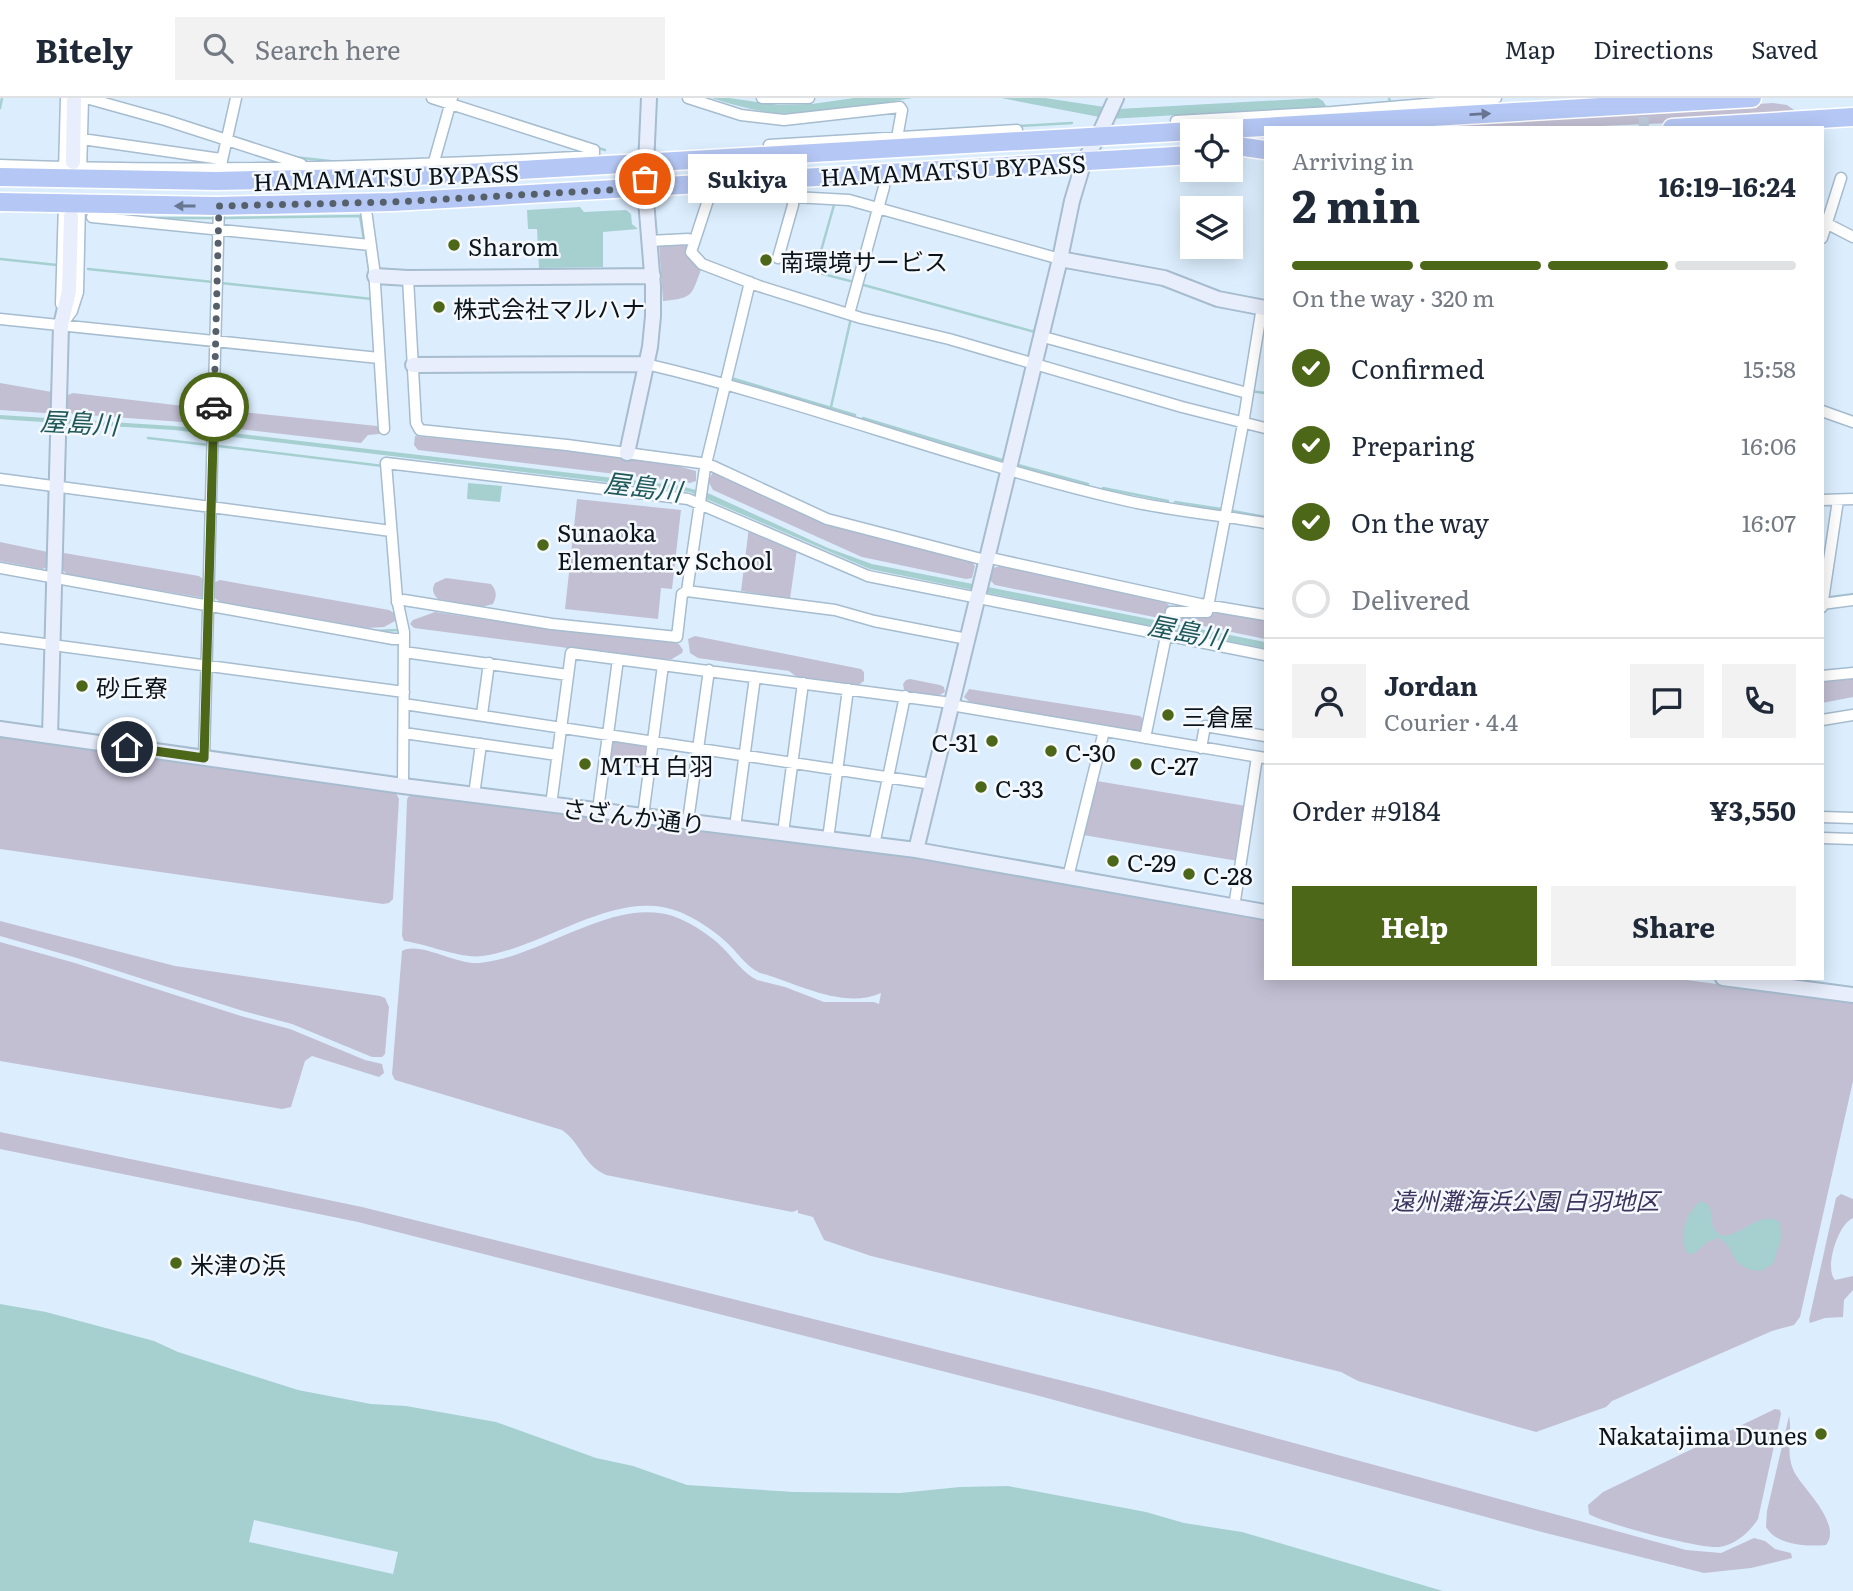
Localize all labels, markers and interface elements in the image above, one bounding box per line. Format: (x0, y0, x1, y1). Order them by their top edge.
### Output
search box (175, 17, 665, 80)
text: Bitely (35, 24, 133, 73)
icon: search (199, 29, 237, 67)
text: Search here (255, 29, 401, 68)
text: Map (1504, 31, 1555, 66)
text: Directions (1593, 31, 1713, 66)
text: Saved (1751, 31, 1818, 66)
one-way arrow (1469, 109, 1491, 120)
map controls (1180, 119, 1243, 259)
button: locate (1180, 119, 1243, 182)
text: Arriving in (1292, 143, 1414, 177)
street label: HAMAMATSU BYPASS (819, 145, 1087, 193)
pin (615, 149, 675, 209)
street label: HAMAMATSU BYPASS (252, 154, 520, 198)
callout: Sukiya (687, 154, 806, 204)
icon: bag (626, 160, 664, 198)
text: Sukiya (708, 161, 787, 195)
text: 16:19–16:24 (1659, 166, 1796, 205)
text: 2 min (1292, 169, 1421, 237)
button: layers (1180, 196, 1243, 259)
one-way arrow (174, 200, 196, 212)
place label: Sharom (468, 228, 559, 263)
marker: Sharom (446, 237, 462, 253)
place label: 南環境サービス (780, 243, 948, 278)
marker: 南環境サービス (758, 252, 774, 268)
text: On the way · 320 m (1292, 280, 1495, 314)
place label: 株式会社マルハナ (453, 290, 645, 325)
marker: 株式会社マルハナ (431, 299, 447, 315)
text: Confirmed (1351, 348, 1485, 387)
icon: check (1292, 349, 1330, 387)
text: 15:58 (1743, 351, 1796, 385)
courier (179, 372, 249, 442)
icon: car (195, 388, 233, 426)
water label: 屋島川 (39, 399, 122, 443)
text: Preparing (1351, 425, 1474, 464)
icon: check (1292, 426, 1330, 464)
text: 16:06 (1741, 428, 1796, 462)
water label: 屋島川 (602, 461, 687, 509)
text: On the way (1351, 502, 1489, 541)
icon: check (1292, 503, 1330, 541)
text: 16:07 (1742, 505, 1796, 539)
place label: Sunaoka Elementary School (557, 514, 773, 577)
marker: Sunaoka Elementary School (535, 537, 551, 553)
text: Delivered (1351, 579, 1470, 618)
water label: 屋島川 (1145, 603, 1232, 657)
button: person (1292, 664, 1366, 738)
button: chat (1630, 664, 1704, 738)
button: phone (1722, 664, 1796, 738)
text: Jordan (1384, 665, 1478, 704)
place label: 砂丘寮 (96, 669, 168, 704)
marker: 砂丘寮 (74, 678, 90, 694)
place label: 三倉屋 (1182, 698, 1254, 733)
text: Courier · 4.4 (1384, 704, 1518, 738)
marker: 三倉屋 (1160, 707, 1176, 723)
pin (97, 717, 157, 777)
place label: C-31 (931, 724, 978, 759)
icon: home (108, 728, 146, 766)
marker: C-31 (984, 733, 1000, 749)
place label: C-30 (1065, 734, 1116, 769)
marker: C-30 (1043, 743, 1059, 759)
place label: MTH 白羽 (599, 747, 713, 782)
place label: C-27 (1150, 747, 1198, 782)
marker: MTH 白羽 (577, 756, 593, 772)
marker: C-27 (1128, 756, 1144, 772)
place label: C-33 (995, 770, 1044, 805)
marker: C-33 (973, 779, 989, 795)
street label: さざんか通り (560, 789, 708, 841)
text: Order #9184 (1292, 790, 1441, 829)
text: ¥3,550 (1709, 790, 1796, 829)
place label: C-29 (1127, 844, 1176, 879)
marker: C-29 (1105, 853, 1121, 869)
place label: C-28 (1203, 857, 1253, 892)
marker: C-28 (1181, 866, 1197, 882)
button: Help (1292, 886, 1537, 966)
button: Share (1551, 886, 1796, 966)
park label: 遠州灘海浜公園 白羽地区 (1391, 1182, 1662, 1217)
place label: 米津の浜 (190, 1246, 286, 1281)
marker: 米津の浜 (168, 1255, 184, 1271)
place label: Nakatajima Dunes (1598, 1417, 1807, 1452)
marker: Nakatajima Dunes (1813, 1426, 1829, 1442)

